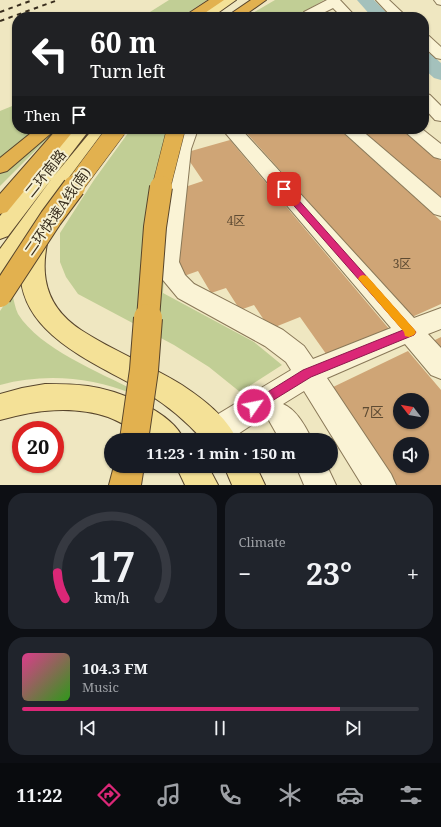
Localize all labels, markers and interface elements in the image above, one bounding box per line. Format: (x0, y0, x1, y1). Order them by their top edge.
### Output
text: 60 m (90, 23, 157, 61)
icon: left (24, 28, 76, 80)
text: Turn left (90, 59, 165, 83)
icon: arrive (68, 104, 90, 126)
text: Then (24, 105, 60, 125)
street label: 二环南路 (20, 145, 70, 201)
street label: 二环快速A线(南) (20, 163, 95, 259)
pin (267, 172, 301, 206)
icon: arrive (273, 178, 295, 200)
house number: 4区 (227, 212, 245, 229)
house number: 3区 (393, 255, 411, 272)
position arrow (233, 385, 275, 427)
north arrow (393, 393, 429, 429)
map controls (393, 393, 429, 473)
house number: 7区 (362, 402, 384, 421)
speed limit sign: 20 (12, 421, 64, 473)
button: sound (393, 437, 429, 473)
text: 11:23 · 1 min · 150 m (146, 443, 296, 463)
text: Climate (239, 533, 286, 551)
text: 17 (89, 538, 136, 594)
text: 23° (306, 553, 352, 594)
text: − (239, 558, 251, 588)
text: + (407, 558, 419, 588)
text: km/h (95, 588, 130, 607)
text: 104.3 FM (82, 658, 148, 678)
text: Music (82, 678, 119, 696)
icon: previous (77, 717, 99, 739)
icon: pause (209, 717, 231, 739)
icon: next (342, 717, 364, 739)
icon: directions (95, 781, 123, 809)
icon: music (155, 781, 183, 809)
icon: phone (216, 781, 244, 809)
icon: climate (276, 781, 304, 809)
icon: car (336, 781, 364, 809)
icon: filters (397, 781, 425, 809)
text: 11:22 (16, 783, 62, 807)

